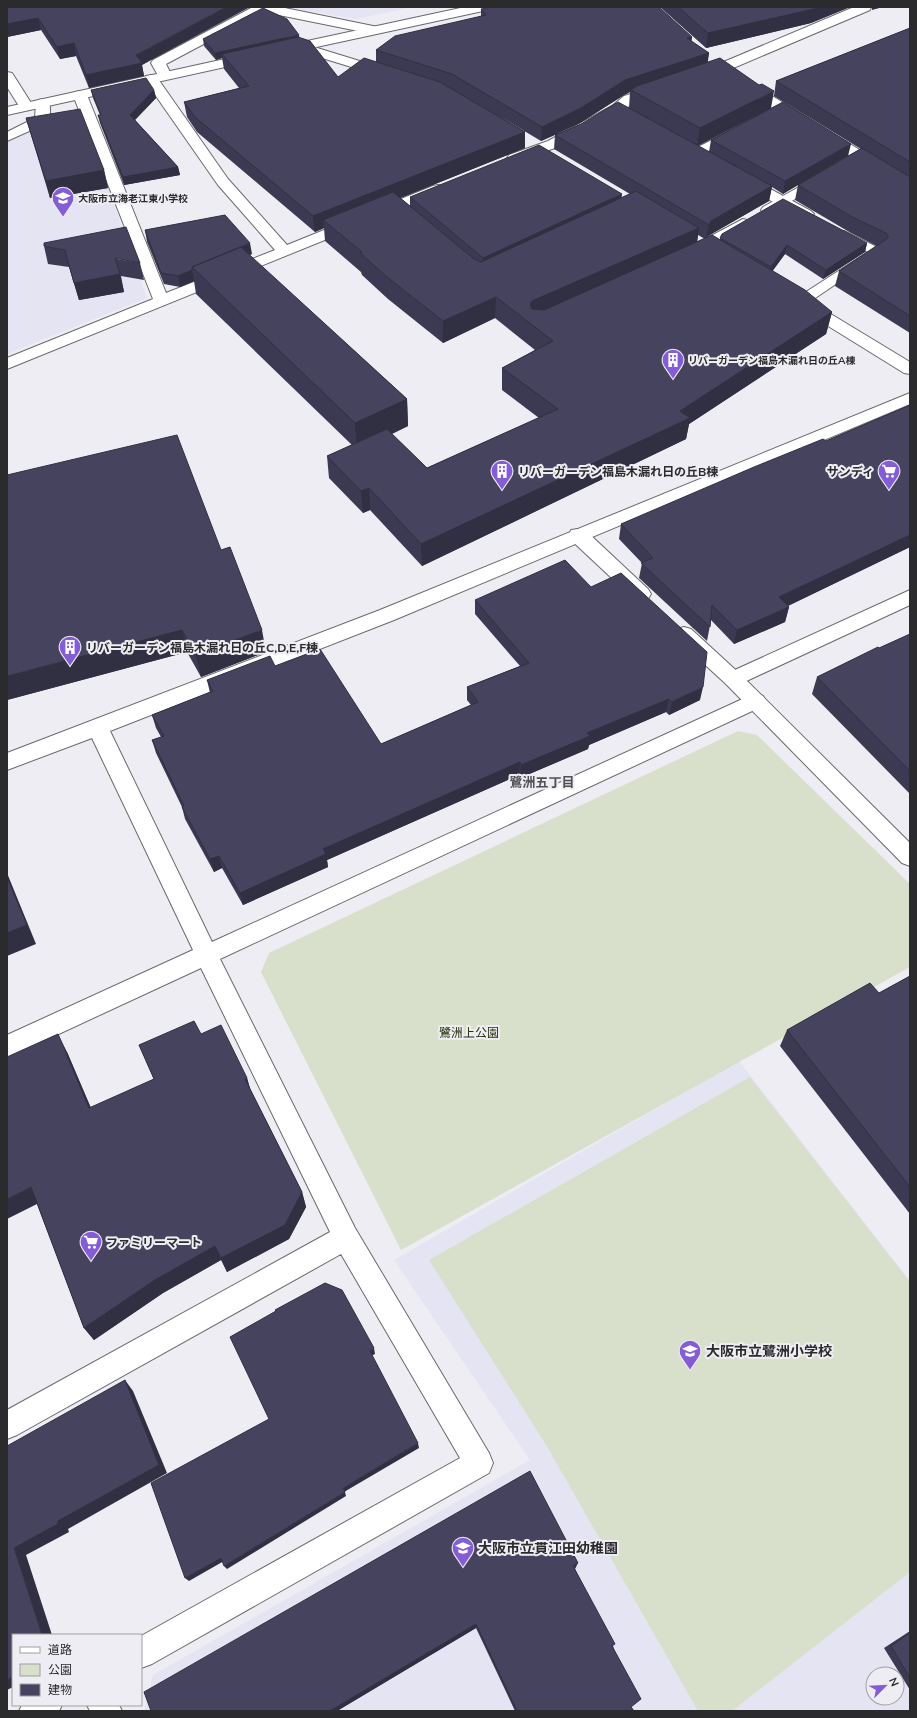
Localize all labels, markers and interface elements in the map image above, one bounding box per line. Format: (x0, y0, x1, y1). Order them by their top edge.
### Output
school or university icon: 大阪市立海老江東小学校 (50, 185, 76, 218)
place label: 大阪市立海老江東小学校 (78, 192, 188, 205)
building icon: リバーガーデン福島木漏れ日の丘A棟 (660, 347, 686, 380)
place label: リバーガーデン福島木漏れ日の丘A棟 (688, 354, 856, 367)
building icon: リバーガーデン福島木漏れ日の丘B棟 (489, 458, 515, 491)
supermarket icon: サンディ (876, 458, 902, 491)
place label: リバーガーデン福島木漏れ日の丘B棟 (518, 464, 718, 479)
place label: サンディ (827, 464, 874, 479)
building icon: リバーガーデン福島木漏れ日の丘C,D,E,F棟 (57, 634, 83, 667)
place label: リバーガーデン福島木漏れ日の丘C,D,E,F棟 (86, 640, 318, 655)
district label: 鷺洲五丁目 (509, 774, 575, 790)
park label: 鷺洲上公園 (439, 1025, 499, 1040)
supermarket icon: ファミリーマート (78, 1229, 104, 1262)
place label: ファミリーマート (106, 1235, 202, 1250)
school or university icon: 大阪市立鷺洲小学校 (677, 1338, 703, 1371)
place label: 大阪市立鷺洲小学校 (706, 1342, 832, 1360)
school or university icon: 大阪市立貫江田幼稚園 (450, 1535, 476, 1568)
place label: 大阪市立貫江田幼稚園 (478, 1539, 618, 1557)
legend (12, 1634, 142, 1706)
text: 道路 (48, 1642, 72, 1657)
text: 公園 (48, 1662, 72, 1677)
north arrow (865, 1666, 905, 1706)
text: N (886, 1675, 902, 1689)
text: 建物 (48, 1682, 72, 1697)

